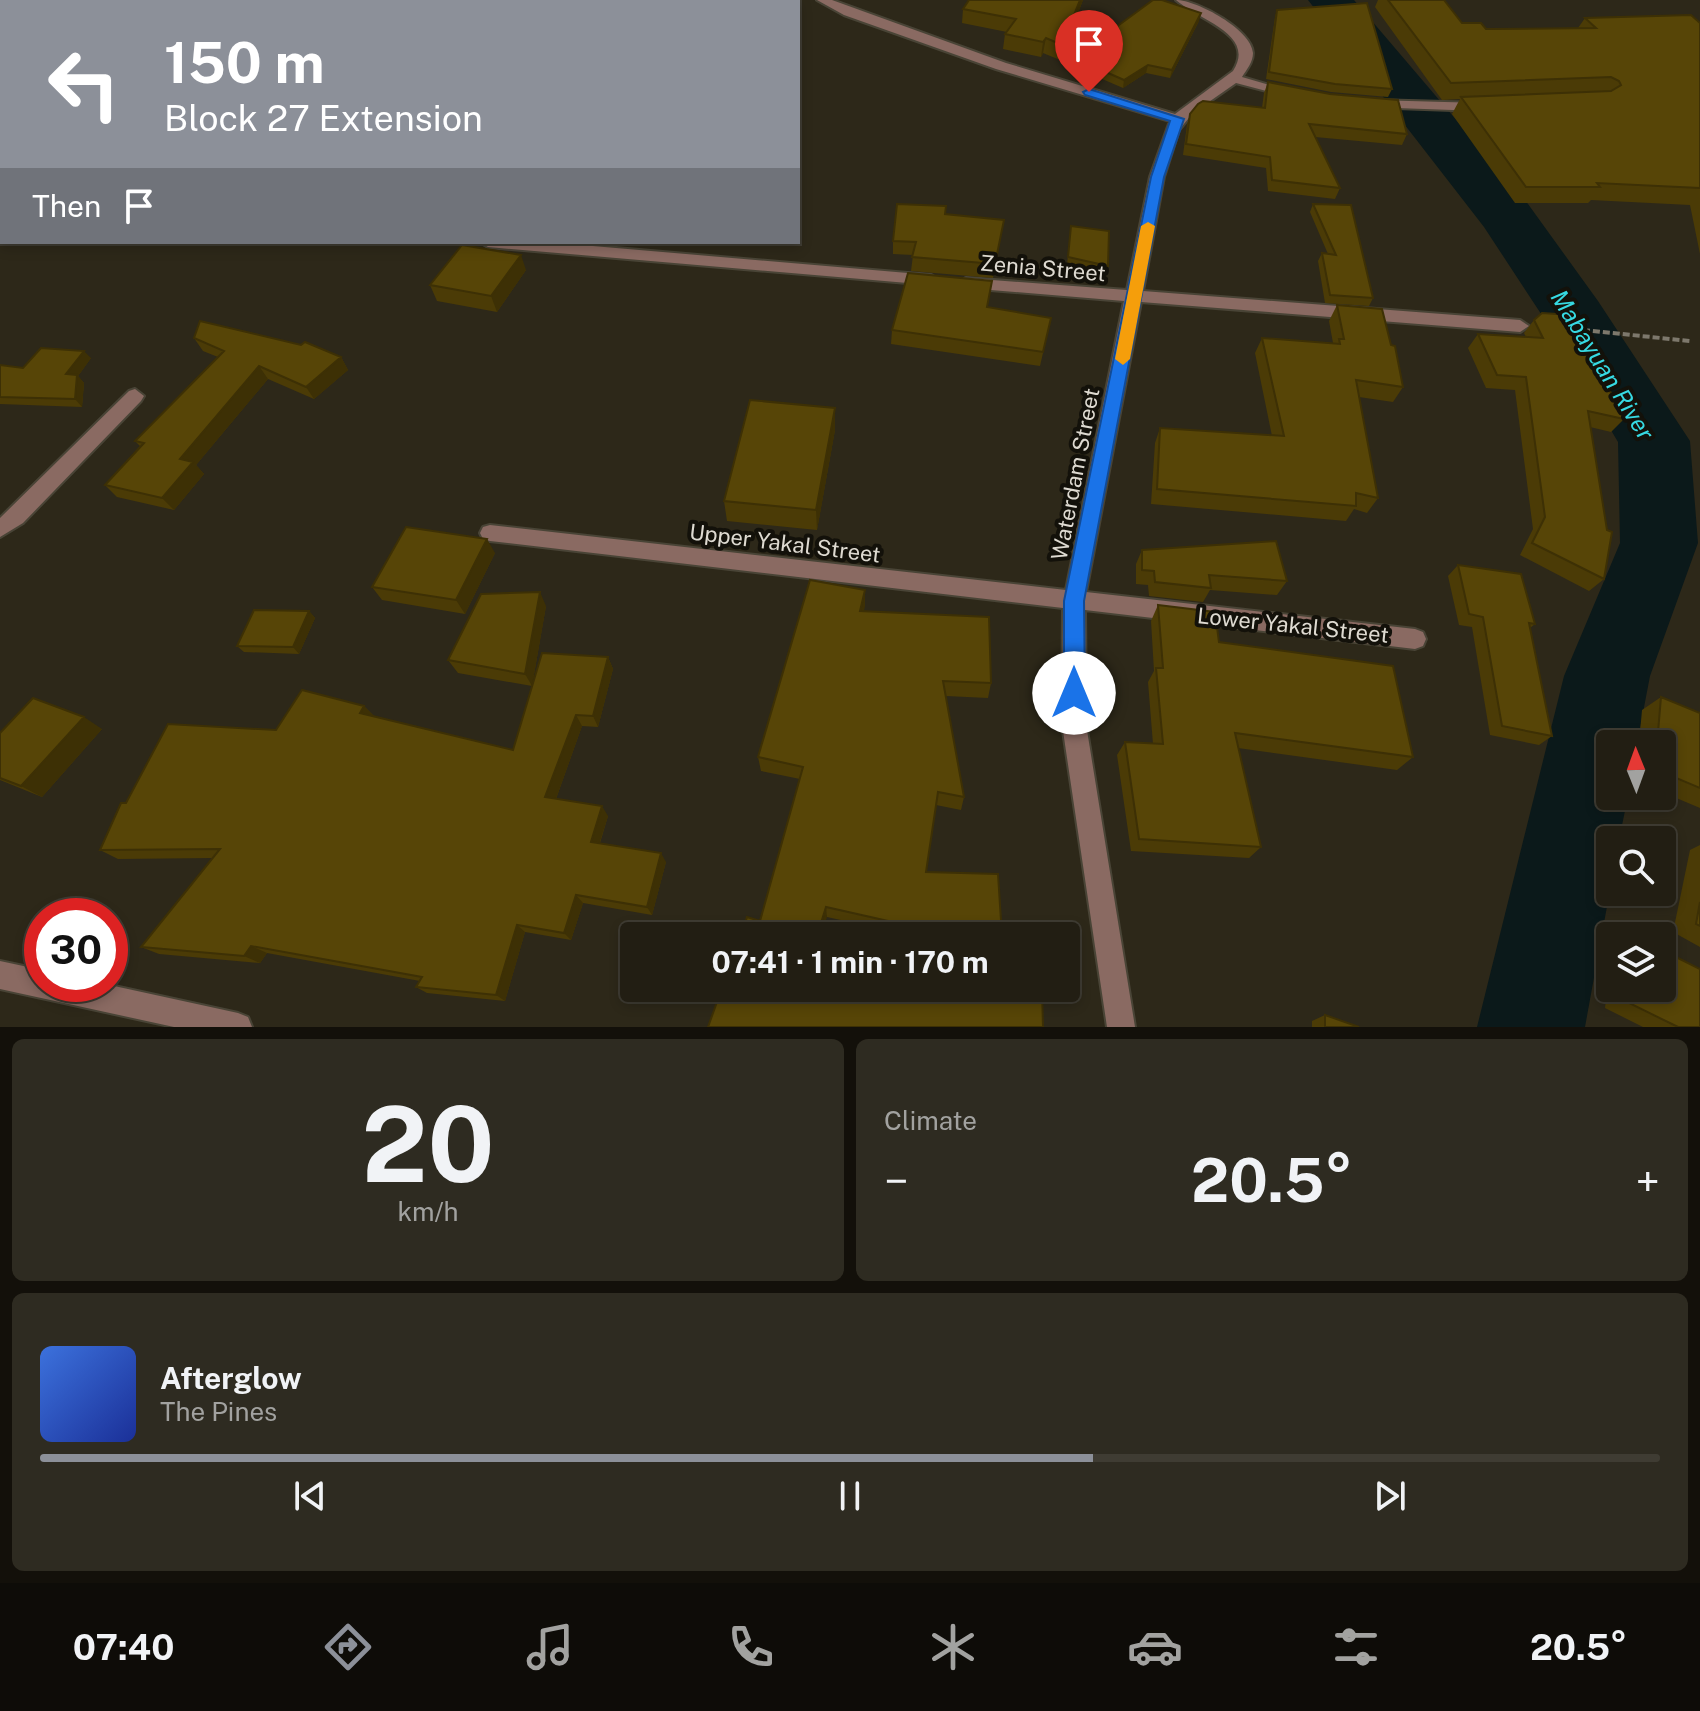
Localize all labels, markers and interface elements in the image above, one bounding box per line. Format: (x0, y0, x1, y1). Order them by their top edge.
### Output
pin (1055, 10, 1123, 92)
icon: arrive (1067, 22, 1111, 66)
text: 150 m (164, 30, 325, 96)
icon: left (32, 32, 136, 136)
text: Block 27 Extension (164, 97, 483, 139)
icon: arrive (117, 184, 161, 228)
text: Then (32, 188, 101, 224)
street label: Zenia Street (979, 250, 1107, 286)
water label: Mabayuan River (1545, 284, 1661, 446)
street label: Waterdam Street (1046, 386, 1104, 562)
street label: Upper Yakal Street (688, 518, 882, 568)
street label: Lower Yakal Street (1196, 602, 1390, 648)
position arrow (1032, 651, 1116, 735)
north arrow (1596, 730, 1676, 810)
map controls (1596, 730, 1676, 1002)
button: search (1596, 826, 1676, 906)
speed limit sign: 30 (24, 898, 128, 1002)
button: layers (1596, 922, 1676, 1002)
text: 07:41 · 1 min · 170 m (711, 944, 989, 980)
text: 20 (361, 1083, 495, 1205)
text: Climate (884, 1105, 977, 1136)
text: 20.5° (1191, 1145, 1353, 1216)
text: − (884, 1155, 908, 1207)
text: + (1636, 1155, 1660, 1207)
text: km/h (397, 1196, 459, 1227)
text: Afterglow (160, 1360, 302, 1396)
text: The Pines (160, 1396, 277, 1427)
icon: previous (288, 1474, 332, 1518)
icon: pause (828, 1474, 872, 1518)
icon: next (1368, 1474, 1412, 1518)
icon: directions (320, 1619, 376, 1675)
icon: music (522, 1619, 578, 1675)
icon: phone (723, 1619, 779, 1675)
icon: climate (925, 1619, 981, 1675)
icon: car (1127, 1619, 1183, 1675)
icon: filters (1328, 1619, 1384, 1675)
text: 07:40 (73, 1626, 174, 1668)
text: 20.5° (1530, 1626, 1627, 1668)

